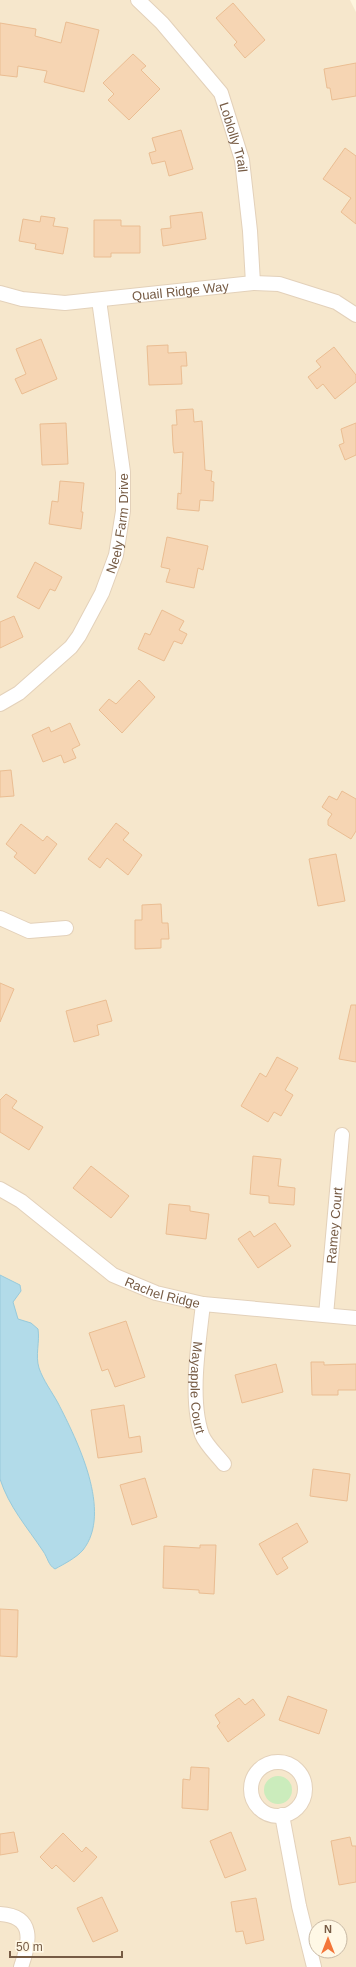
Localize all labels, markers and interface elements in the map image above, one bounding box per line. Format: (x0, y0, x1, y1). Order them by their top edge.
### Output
street label: Loblolly Trail (217, 100, 251, 173)
street label: Quail Ridge Way (131, 278, 230, 303)
street label: Neely Farm Drive (102, 473, 131, 575)
street label: Ramey Court (323, 1186, 345, 1264)
street label: Rachel Ridge (123, 1273, 202, 1311)
street label: Mayapple Court (188, 1341, 209, 1436)
north arrow (308, 1919, 348, 1959)
text: N (324, 1923, 332, 1935)
scale bar (10, 1933, 122, 1959)
text: 50 m (16, 1940, 43, 1954)

